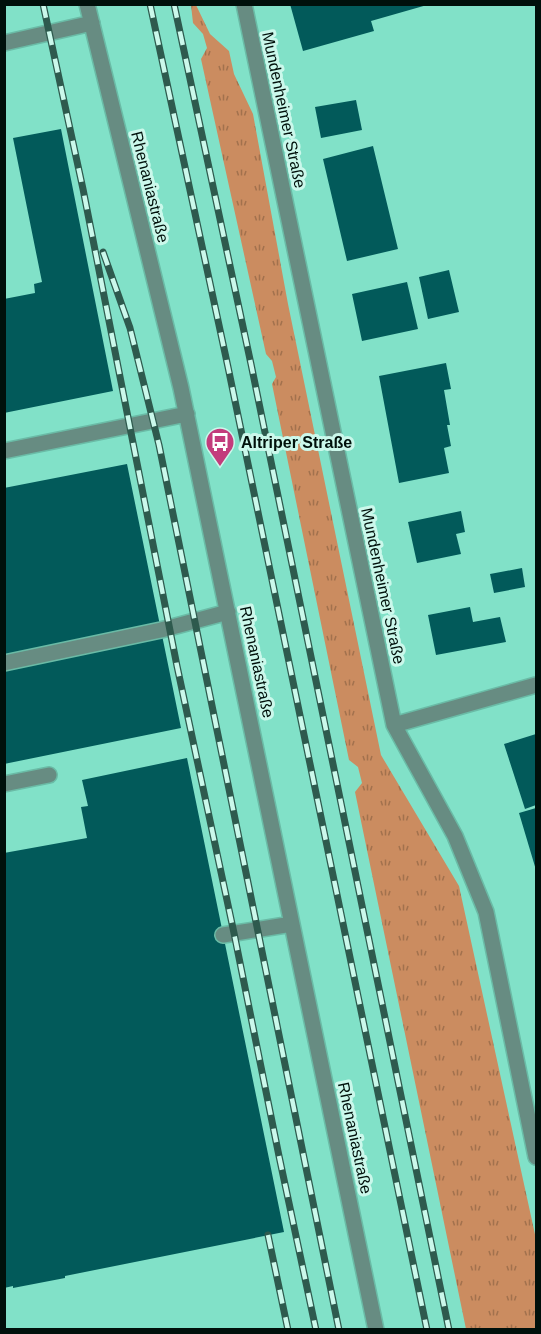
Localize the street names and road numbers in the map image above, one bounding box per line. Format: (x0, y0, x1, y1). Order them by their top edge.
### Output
street label: Mundenheimer Straße (259, 30, 309, 190)
street label: Rhenaniastraße (128, 130, 172, 244)
street label: Mundenheimer Straße (358, 506, 408, 666)
street label: Rhenaniastraße (237, 605, 277, 720)
street label: Rhenaniastraße (335, 1081, 375, 1196)

